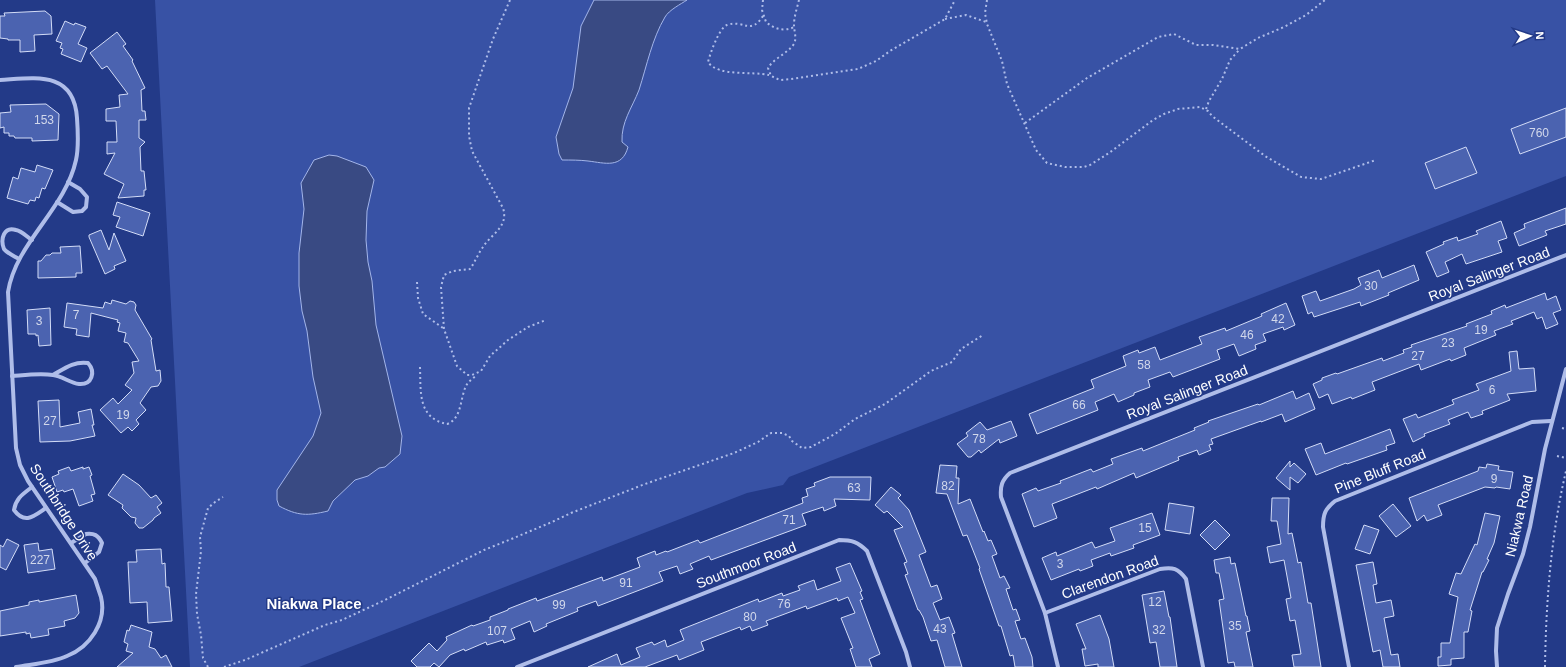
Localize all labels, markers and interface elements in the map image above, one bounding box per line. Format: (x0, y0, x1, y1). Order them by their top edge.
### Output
north arrow (1510, 16, 1550, 56)
text: N (1534, 31, 1546, 40)
house number: 153 (34, 113, 54, 127)
house number: 760 (1529, 126, 1549, 140)
street label: Royal Salinger Road (1426, 244, 1552, 304)
house number: 30 (1364, 279, 1378, 293)
house number: 7 (73, 308, 80, 322)
house number: 42 (1271, 312, 1285, 326)
house number: 3 (36, 314, 43, 328)
house number: 19 (1474, 323, 1488, 337)
house number: 46 (1240, 328, 1254, 342)
house number: 23 (1441, 336, 1455, 350)
house number: 27 (1411, 349, 1425, 363)
house number: 58 (1137, 358, 1151, 372)
street label: Royal Salinger Road (1124, 362, 1250, 422)
house number: 6 (1489, 383, 1496, 397)
house number: 66 (1072, 398, 1086, 412)
house number: 19 (116, 408, 130, 422)
house number: 27 (43, 414, 57, 428)
house number: 78 (972, 432, 986, 446)
street label: Pine Bluff Road (1332, 445, 1428, 497)
street label: Southbridge Drive (27, 461, 101, 564)
house number: 9 (1491, 472, 1498, 486)
street label: Niakwa Road (1502, 474, 1536, 558)
house number: 82 (941, 479, 955, 493)
house number: 63 (847, 481, 861, 495)
house number: 71 (782, 513, 796, 527)
house number: 15 (1138, 521, 1152, 535)
street label: Southmoor Road (694, 539, 798, 591)
street label: Clarendon Road (1059, 552, 1161, 602)
house number: 227 (30, 553, 50, 567)
house number: 3 (1057, 557, 1064, 571)
house number: 91 (619, 576, 633, 590)
district label: Niakwa Place (266, 595, 362, 612)
house number: 12 (1148, 595, 1162, 609)
house number: 76 (777, 597, 791, 611)
house number: 99 (552, 598, 566, 612)
house number: 80 (743, 610, 757, 624)
house number: 35 (1228, 619, 1242, 633)
house number: 43 (933, 622, 947, 636)
house number: 32 (1152, 623, 1166, 637)
house number: 107 (487, 624, 507, 638)

